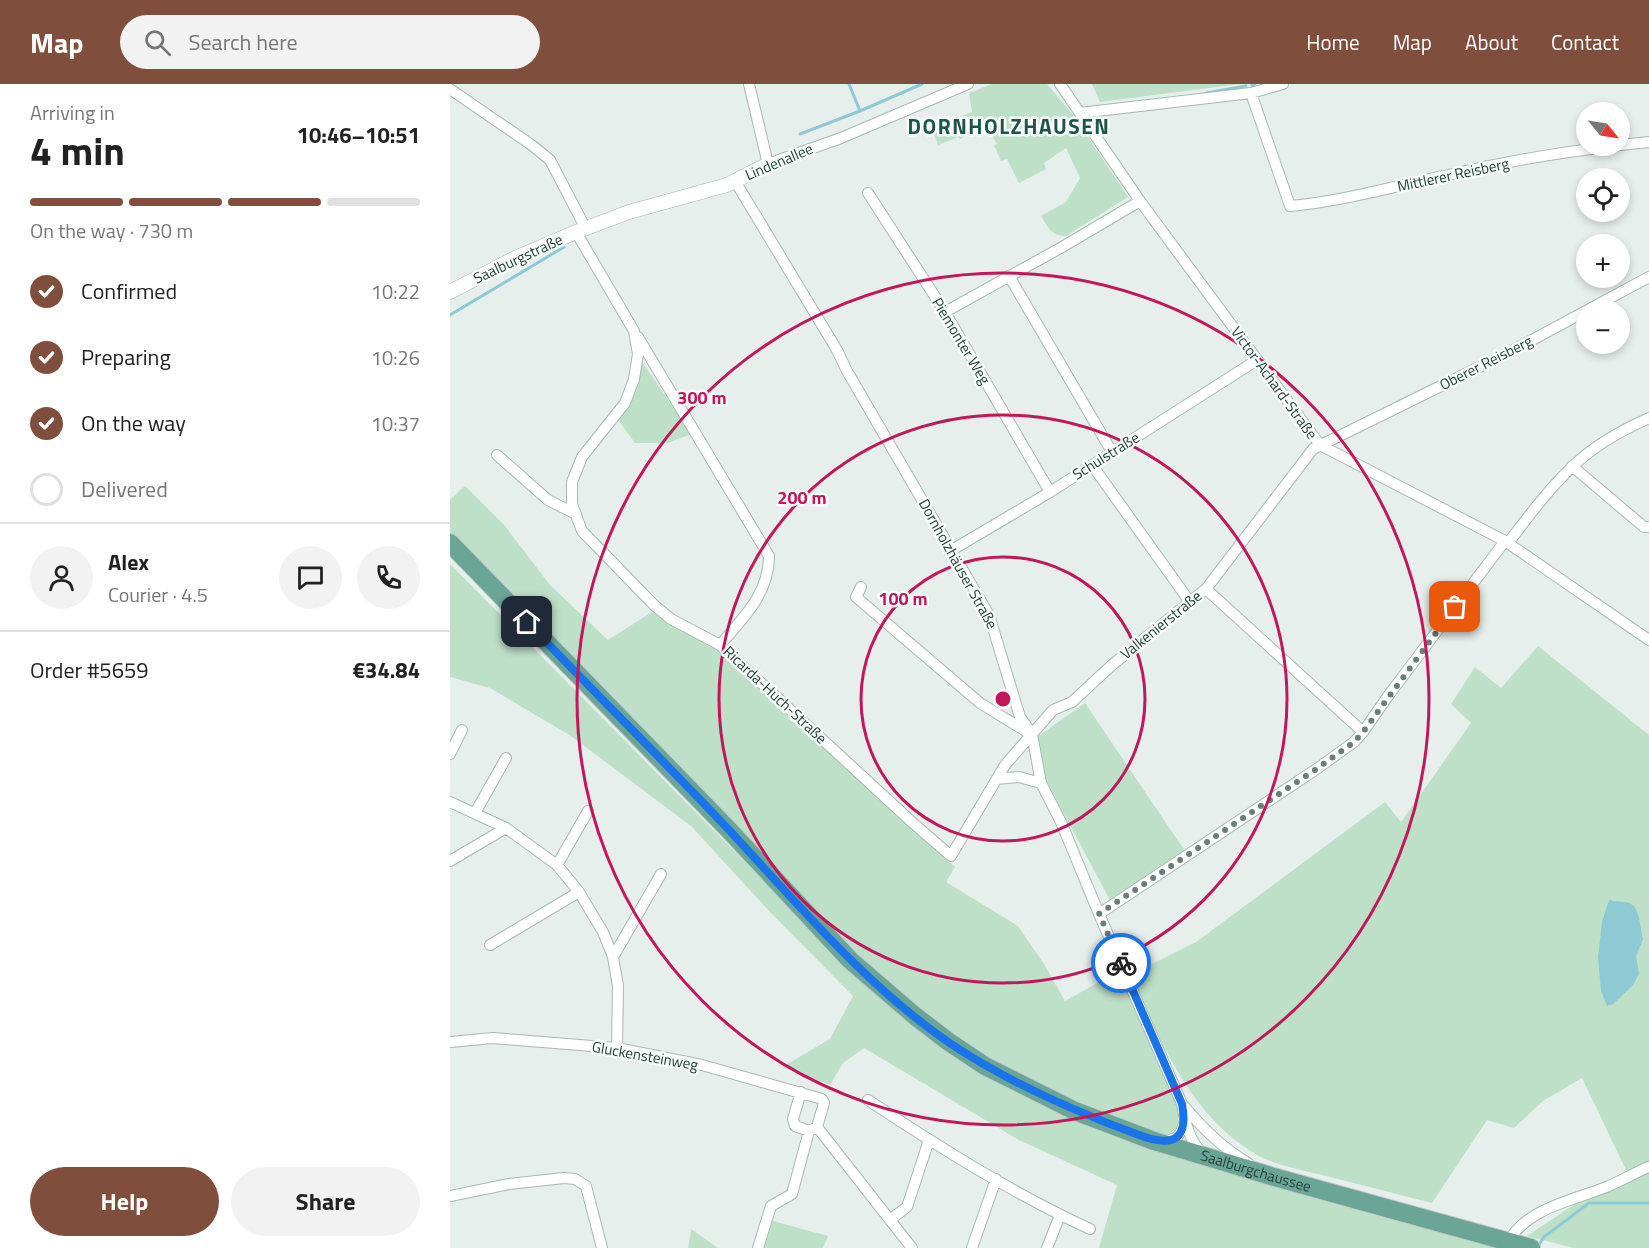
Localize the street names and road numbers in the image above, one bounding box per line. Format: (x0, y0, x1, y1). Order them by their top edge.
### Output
street label: Lindenallee (741, 137, 816, 186)
street label: Mittlerer Reisberg (1395, 151, 1511, 198)
street label: Saalburgstraße (469, 228, 566, 289)
street label: Piemonter Weg (926, 293, 997, 389)
street label: Victor-Achard-Straße (1225, 321, 1323, 444)
street label: Oberer Reisberg (1435, 329, 1537, 396)
street label: Schulstraße (1068, 426, 1144, 485)
street label: Dornholzhäuser Straße (913, 494, 1004, 633)
street label: Valkenierstraße (1115, 584, 1206, 665)
street label: Ricarda-Huch-Straße (718, 640, 832, 749)
street label: Gluckensteinweg (590, 1035, 700, 1076)
street label: Saalburgchaussee (1198, 1144, 1314, 1198)

